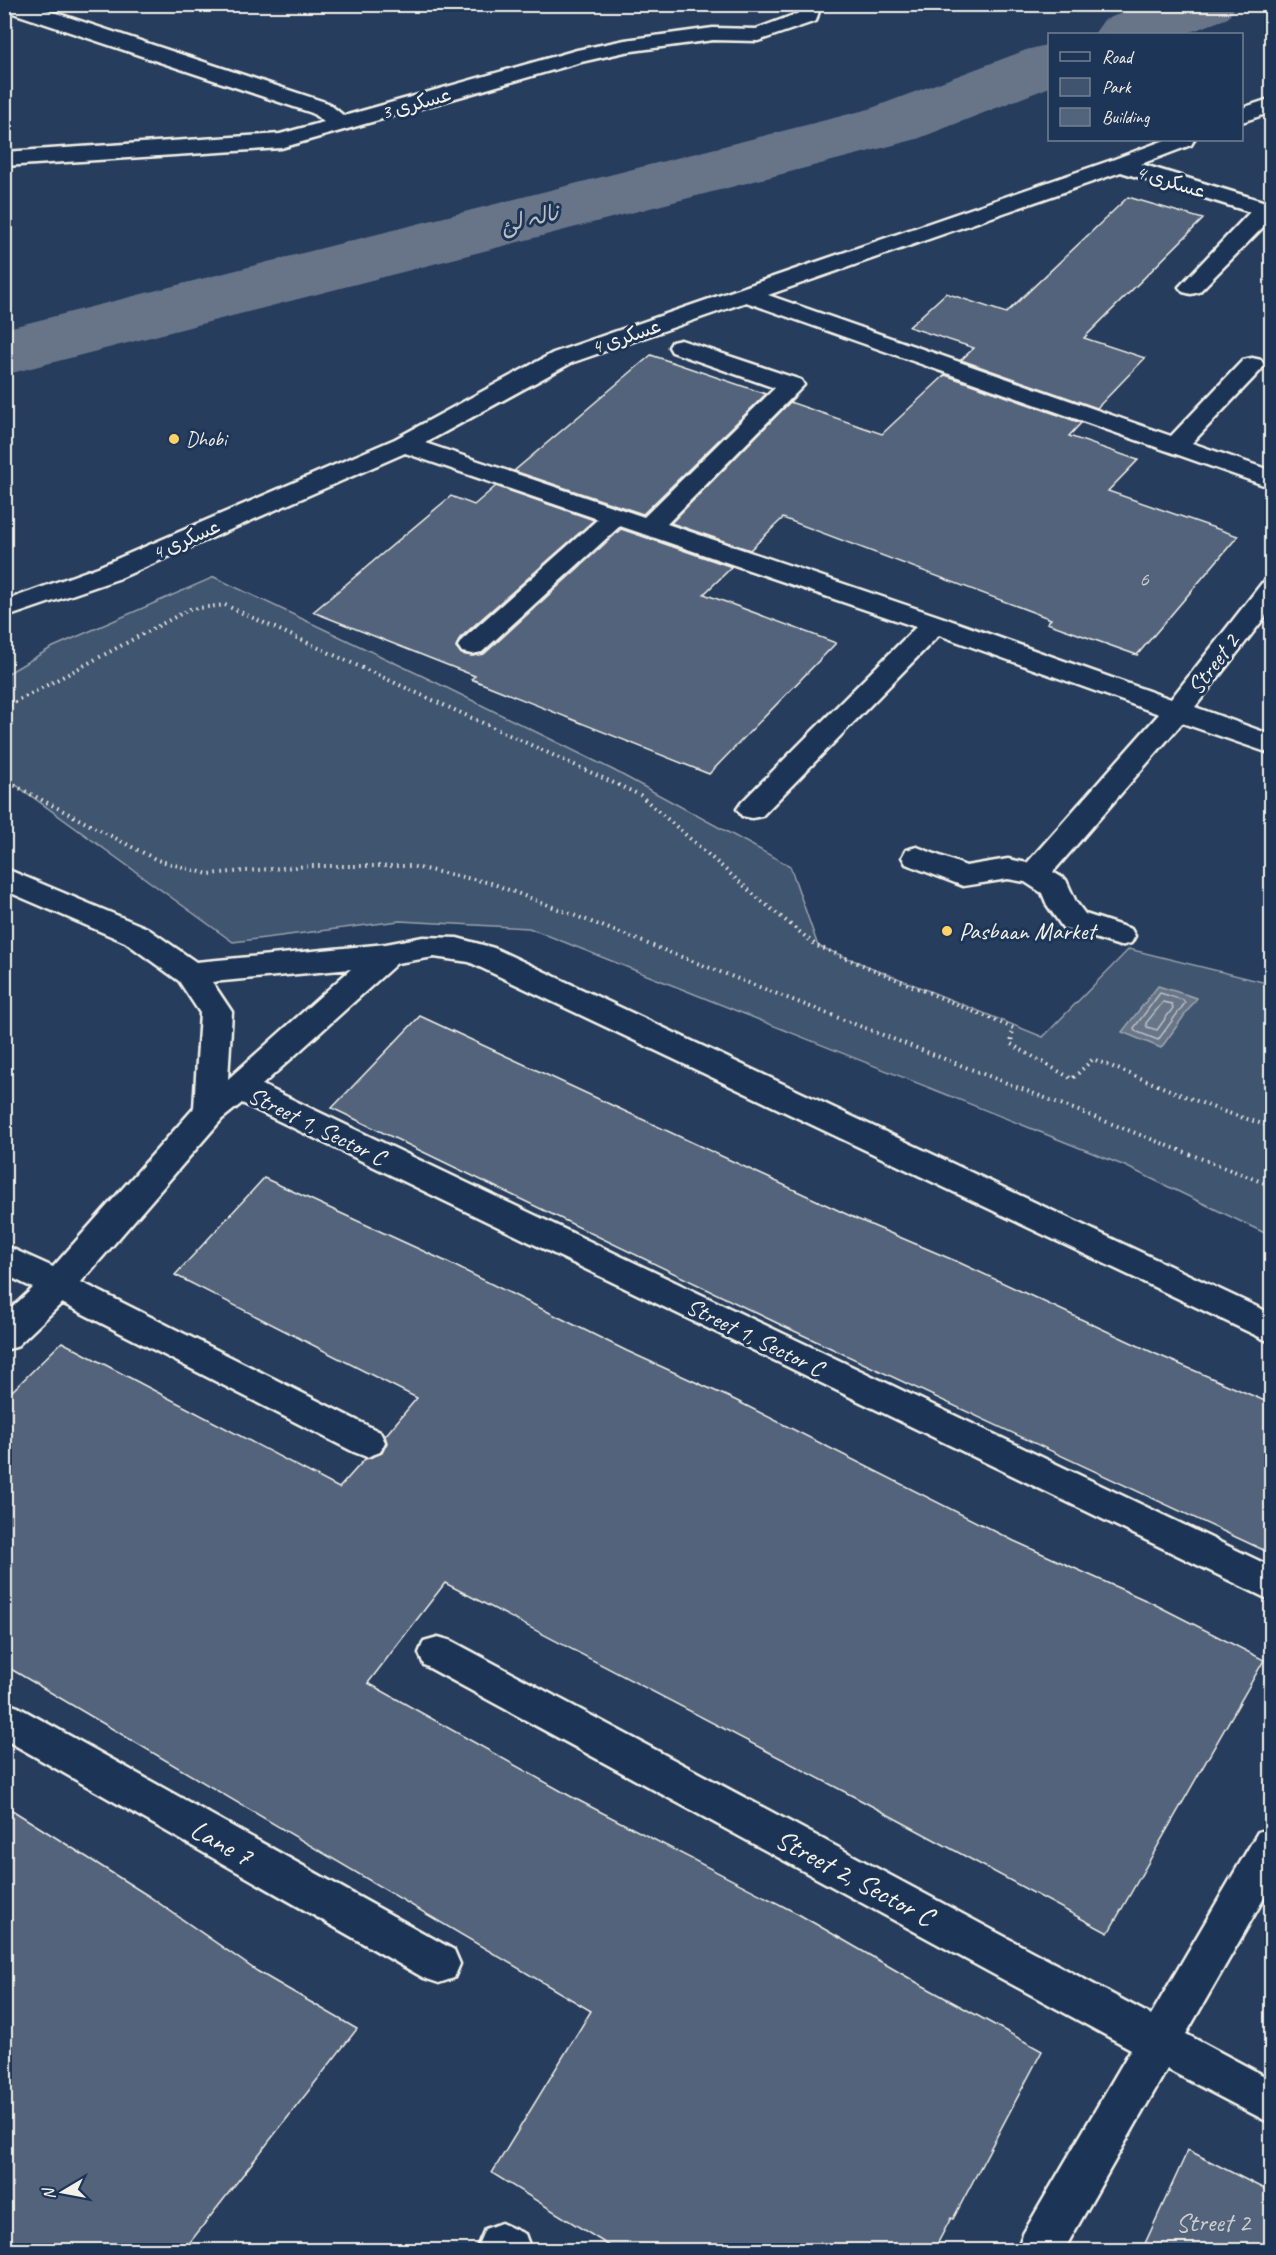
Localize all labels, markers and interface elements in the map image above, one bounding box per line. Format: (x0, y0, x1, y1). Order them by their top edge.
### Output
legend (1048, 33, 1243, 141)
text: Road (1102, 46, 1135, 68)
text: Park (1102, 76, 1132, 98)
street label: عسکری 3 (378, 82, 454, 125)
text: Building (1102, 106, 1151, 128)
street label: عسکری 4 (1133, 159, 1209, 204)
water label: نالہ لئ (498, 198, 564, 240)
street label: عسکری 4 (588, 313, 664, 360)
place label: Dhobi (186, 427, 229, 452)
marker: Dhobi (167, 432, 181, 446)
street label: عسکری 4 (148, 513, 224, 565)
house number: 6 (1139, 566, 1149, 592)
street label: Street 2 (1180, 626, 1247, 701)
place label: Pasbaan Market (959, 916, 1098, 946)
marker: Pasbaan Market (940, 924, 954, 938)
street label: Street 1, Sector C (243, 1080, 393, 1173)
street label: Street 1, Sector C (681, 1291, 831, 1384)
street label: Lane 7 (185, 1811, 260, 1874)
street label: Street 2, Sector C (770, 1821, 942, 1935)
north arrow (33, 2162, 93, 2222)
text: N (38, 2185, 60, 2201)
house number: Street 2 (1176, 2206, 1253, 2239)

